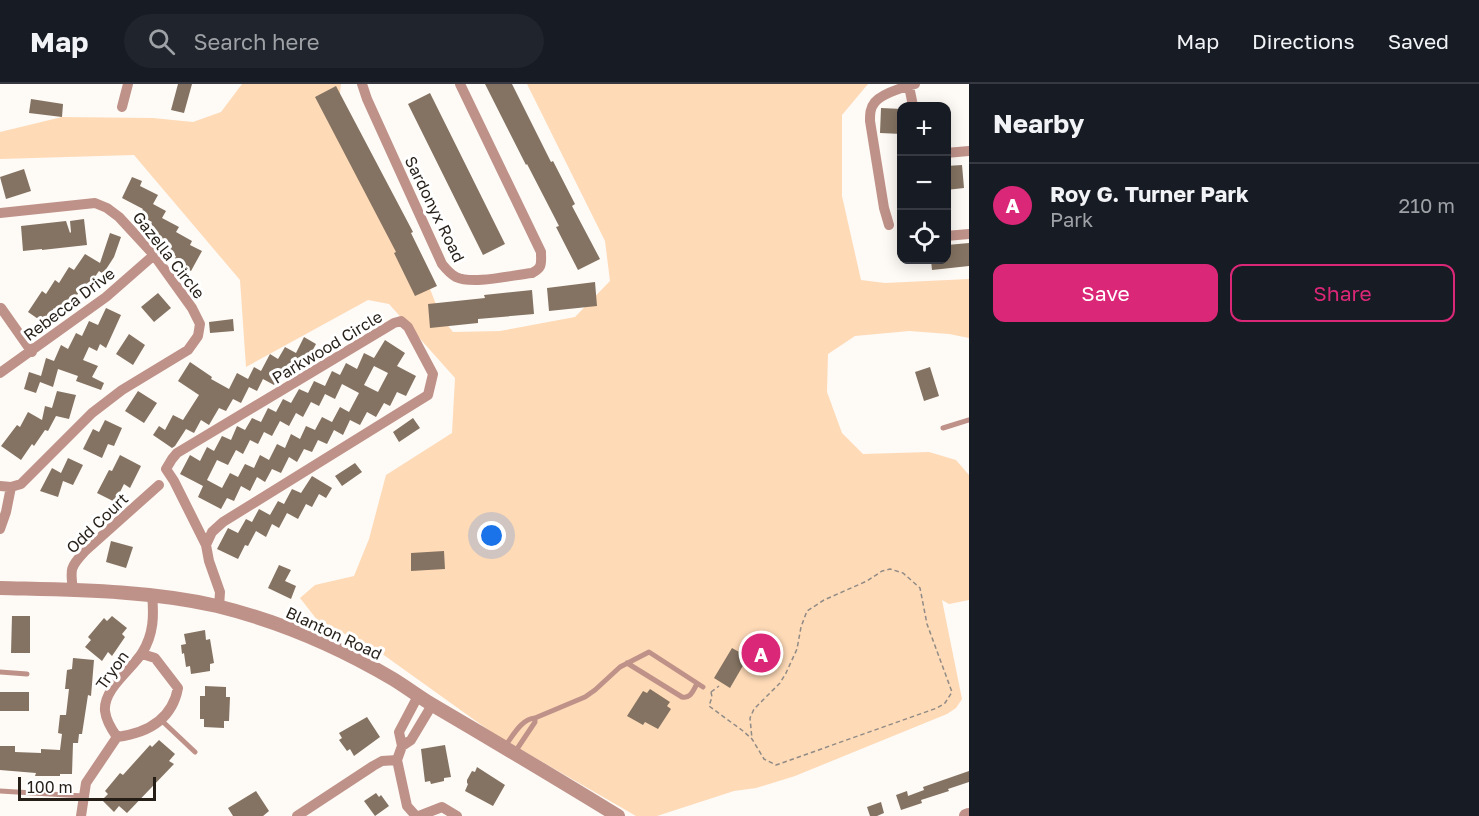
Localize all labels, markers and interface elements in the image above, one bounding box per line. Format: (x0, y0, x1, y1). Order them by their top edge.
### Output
search box (124, 14, 544, 68)
text: Map (30, 25, 88, 58)
icon: search (145, 25, 178, 58)
text: Search here (193, 28, 319, 55)
text: Map (1176, 28, 1219, 54)
text: Directions (1252, 28, 1355, 54)
text: Saved (1388, 28, 1449, 54)
map controls (897, 102, 951, 264)
button: + (897, 102, 951, 156)
text: Nearby (993, 108, 1084, 139)
street label: Sardonyx Road (401, 153, 469, 265)
button: − (897, 156, 951, 210)
text: Roy G. Turner Park (1050, 180, 1249, 207)
text: A (1005, 193, 1020, 217)
text: 210 m (1399, 193, 1455, 217)
street label: Gazella Circle (129, 207, 209, 303)
text: Park (1050, 207, 1093, 231)
button: locate (897, 210, 951, 264)
street label: Rebecca Drive (19, 263, 119, 345)
button: Save (993, 264, 1218, 322)
button: Share (1230, 264, 1455, 322)
street label: Parkwood Circle (268, 306, 386, 388)
street label: Odd Court (62, 488, 132, 558)
your location (477, 521, 506, 550)
street label: Blanton Road (283, 602, 385, 664)
pin: A (742, 630, 780, 676)
street label: Tryon (91, 647, 133, 693)
scale bar (18, 774, 156, 802)
text: 100 m (27, 777, 73, 797)

